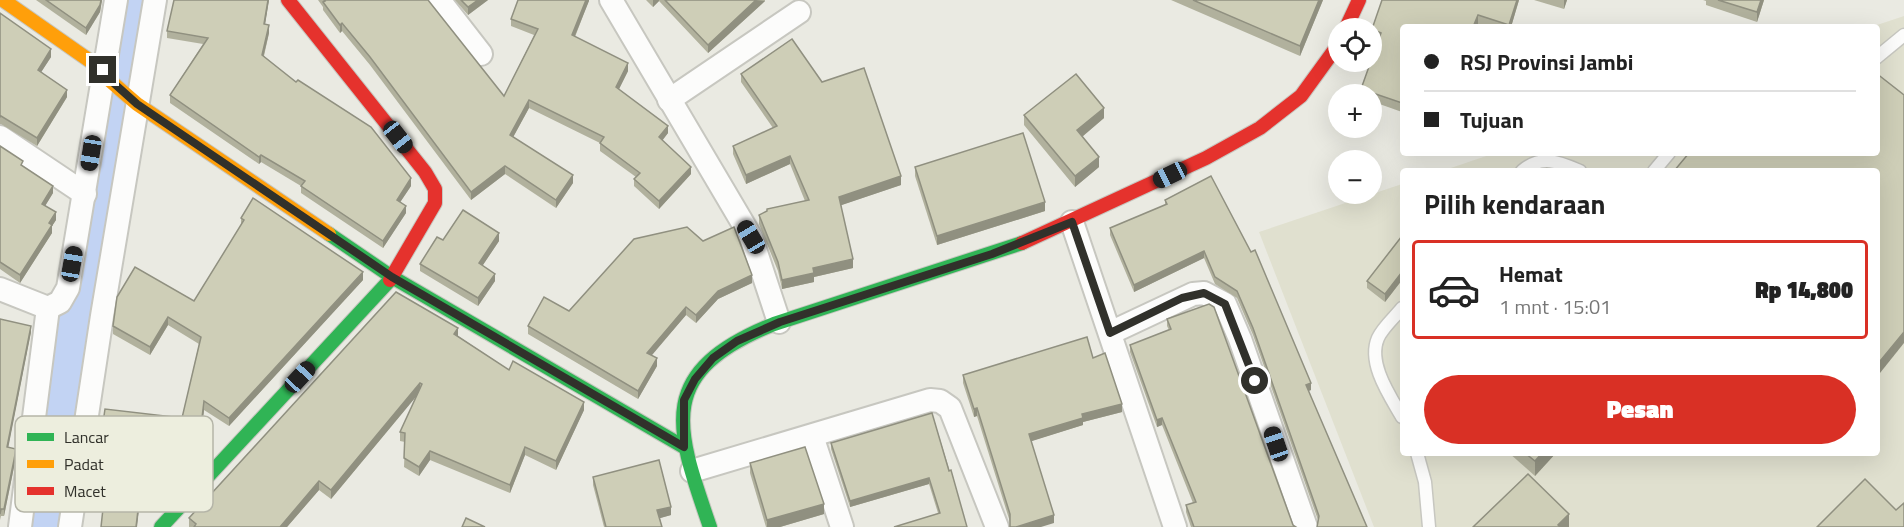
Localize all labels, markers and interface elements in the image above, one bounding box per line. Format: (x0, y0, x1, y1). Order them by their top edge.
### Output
map controls (1328, 18, 1382, 204)
button: locate (1328, 18, 1382, 72)
text: RSJ Provinsi Jambi (1460, 45, 1633, 79)
route end (89, 56, 116, 83)
button: + (1328, 84, 1382, 138)
text: Tujuan (1460, 103, 1524, 137)
car (380, 117, 416, 157)
car (79, 134, 103, 172)
button: − (1328, 150, 1382, 204)
car (1150, 159, 1190, 191)
text: Pilih kendaraan (1424, 183, 1606, 224)
car (734, 217, 768, 257)
car (60, 245, 84, 283)
text: Hemat (1499, 257, 1563, 291)
icon: car (1427, 263, 1481, 317)
text: Rp 14,800 (1755, 273, 1853, 307)
text: 1 mnt · 15:01 (1499, 291, 1611, 322)
car (281, 358, 319, 396)
route start (1241, 367, 1268, 394)
button: Pesan (1424, 375, 1856, 444)
legend (15, 416, 213, 512)
car (1262, 424, 1290, 464)
text: Lancar (64, 425, 109, 449)
text: Padat (64, 452, 104, 476)
text: Macet (64, 479, 106, 503)

